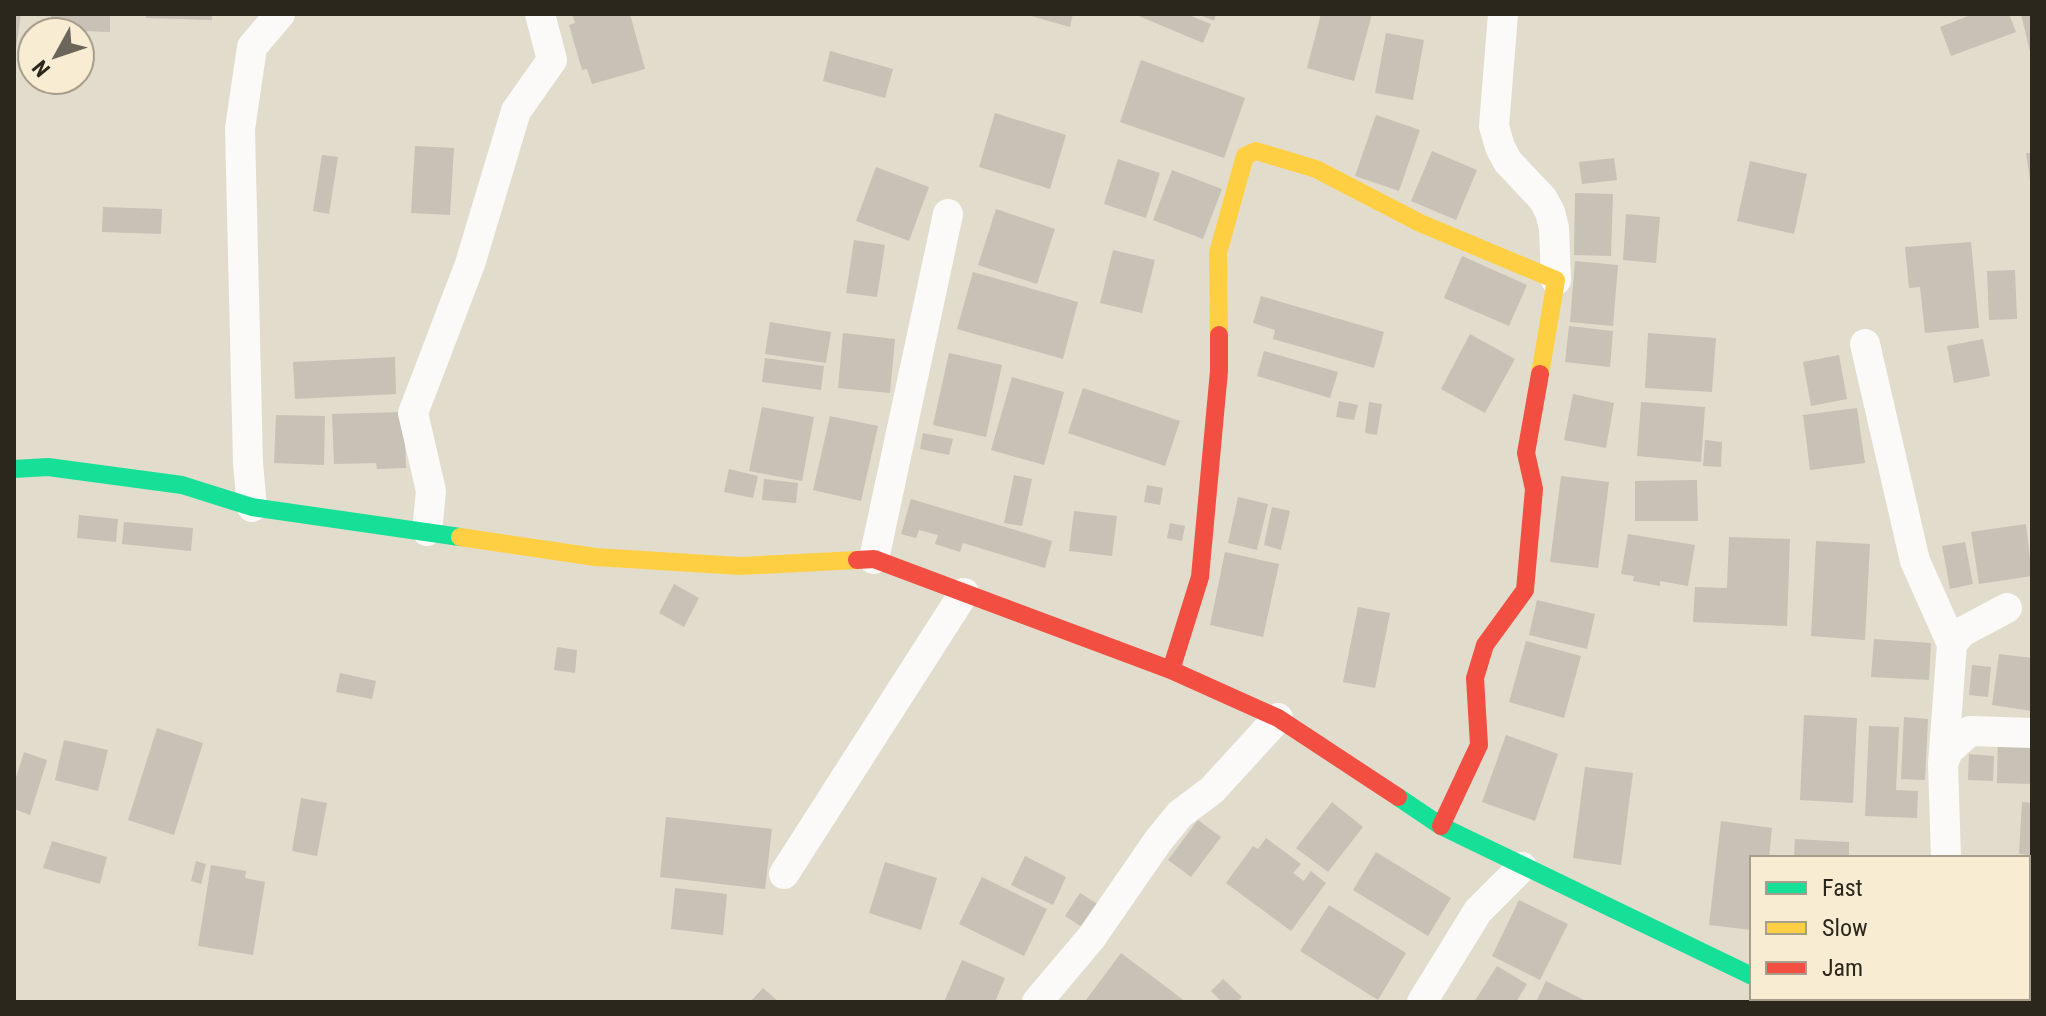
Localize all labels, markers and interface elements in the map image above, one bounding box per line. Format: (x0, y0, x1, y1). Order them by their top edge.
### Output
north arrow (16, 16, 96, 96)
text: N (27, 55, 55, 82)
legend (1750, 856, 2030, 1000)
text: Fast (1822, 874, 1863, 902)
text: Slow (1822, 914, 1868, 942)
text: Jam (1822, 954, 1863, 982)

